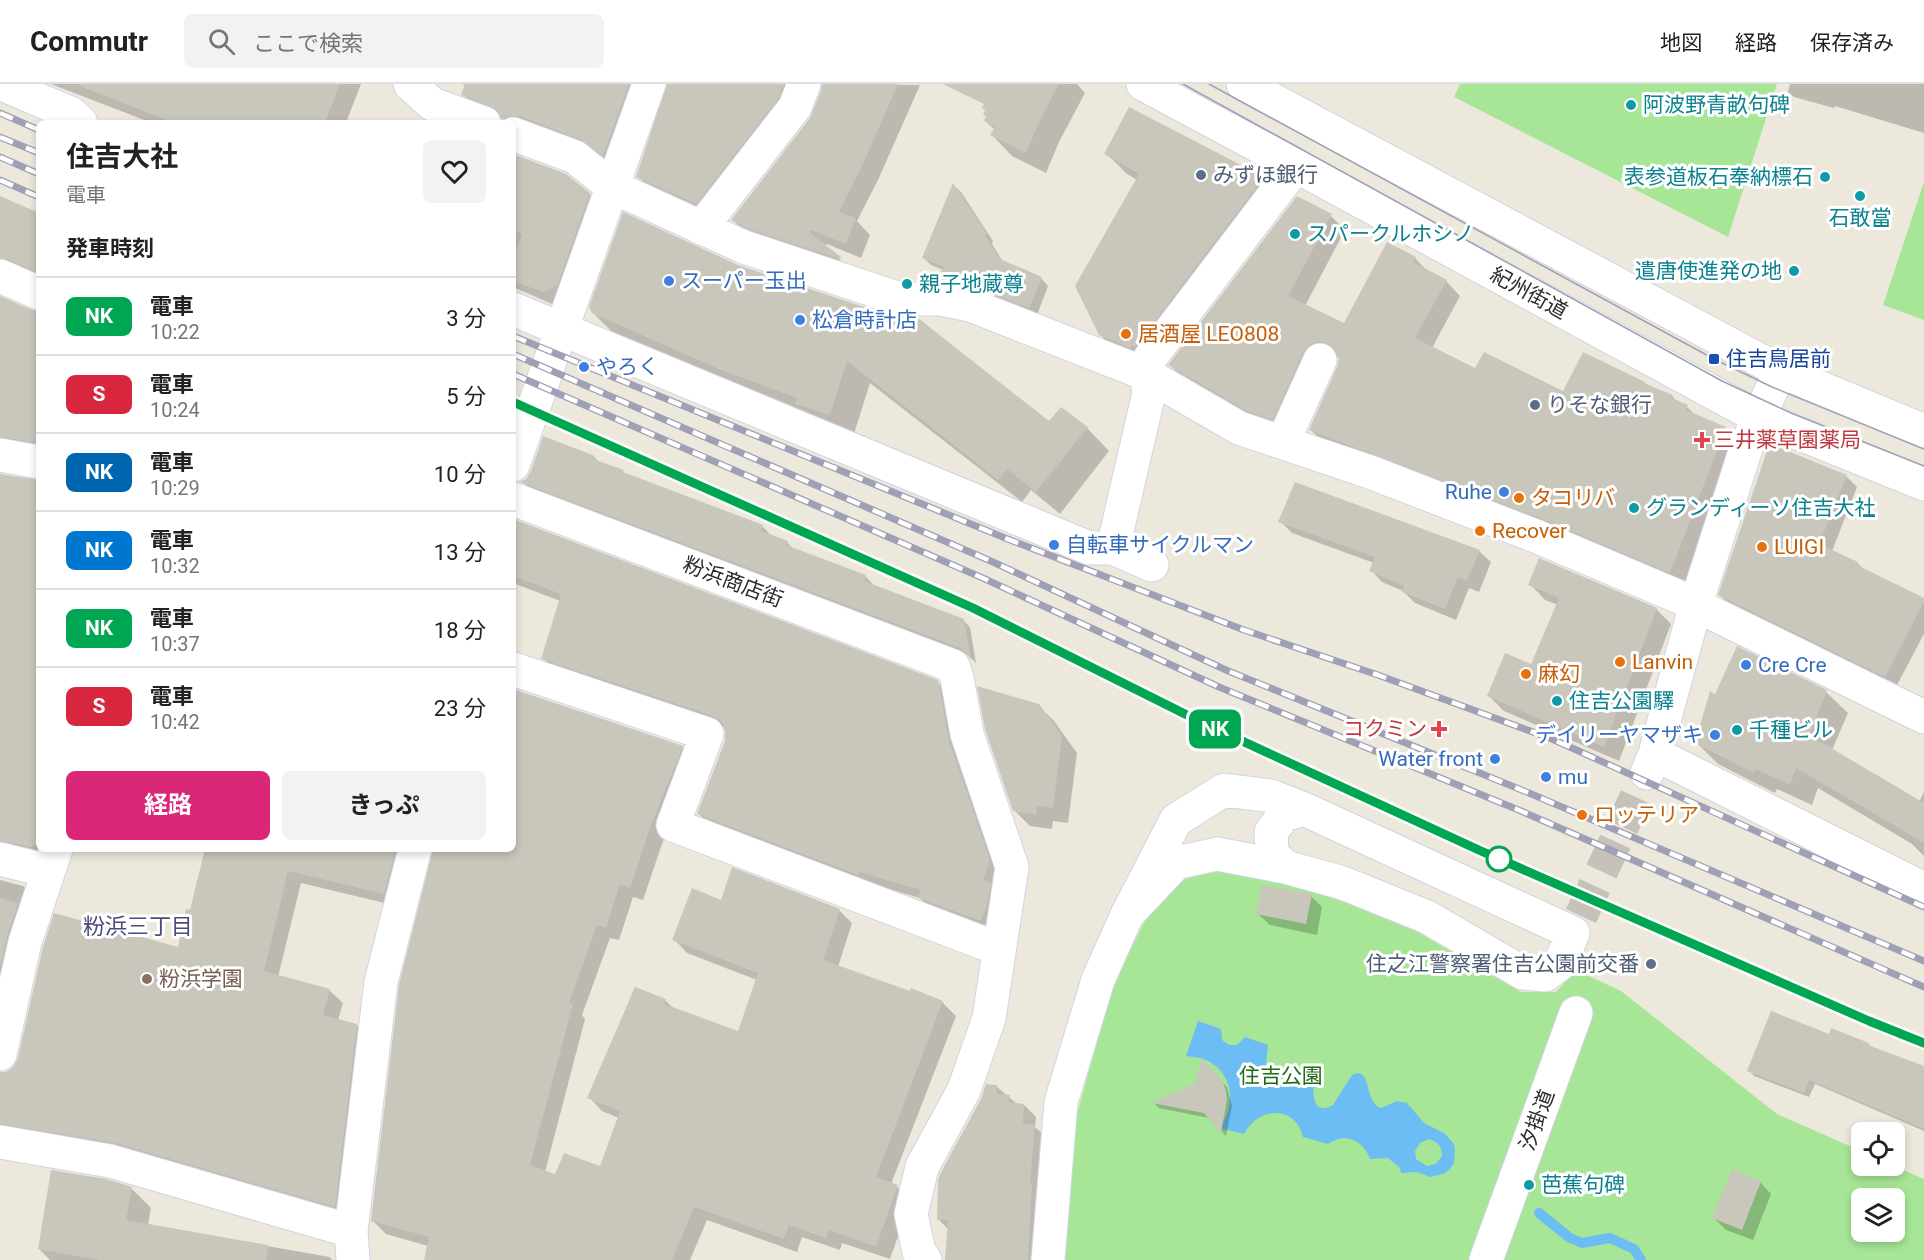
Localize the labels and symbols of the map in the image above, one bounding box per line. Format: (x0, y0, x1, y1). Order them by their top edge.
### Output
place label: 阿波野青畝句碑 (1643, 93, 1790, 117)
marker: 阿波野青畝句碑 (1624, 98, 1638, 112)
place label: みずほ銀行 (1213, 163, 1318, 187)
place label: 表参道板石奉納標石 (1624, 165, 1813, 189)
marker: みずほ銀行 (1194, 168, 1208, 182)
marker: 表参道板石奉納標石 (1818, 170, 1832, 184)
marker: 石敢當 (1853, 189, 1867, 203)
place label: 石敢當 (1829, 206, 1892, 230)
place label: スパークルホシノ (1307, 222, 1474, 246)
marker: スパークルホシノ (1288, 227, 1302, 241)
place label: 遣唐使進発の地 (1635, 259, 1782, 283)
street label: 紀州街道 (1486, 262, 1572, 324)
marker: 遣唐使進発の地 (1787, 264, 1801, 278)
place label: スーパー玉出 (681, 269, 807, 293)
place label: 親子地蔵尊 (919, 272, 1024, 296)
marker: スーパー玉出 (662, 274, 676, 288)
marker: 親子地蔵尊 (900, 277, 914, 291)
place label: 松倉時計店 (812, 308, 917, 332)
marker: 松倉時計店 (793, 313, 807, 327)
place label: 居酒屋 LEO808 (1138, 322, 1279, 346)
marker: 居酒屋 LEO808 (1119, 327, 1133, 341)
place label: 住吉鳥居前 (1726, 347, 1831, 371)
marker: 住吉鳥居前 (1707, 352, 1721, 366)
place label: やろく (596, 355, 659, 379)
marker: やろく (577, 360, 591, 374)
place label: りそな銀行 (1547, 393, 1652, 417)
marker: りそな銀行 (1528, 398, 1542, 412)
place label: 三井薬草園薬局 (1714, 428, 1861, 452)
marker: 三井薬草園薬局 (1695, 433, 1709, 447)
place label: Ruhe (1445, 480, 1492, 504)
marker: Ruhe (1497, 485, 1511, 499)
place label: タコリバ (1531, 486, 1615, 510)
marker: タコリバ (1512, 491, 1526, 505)
place label: グランディーソ住吉大社 (1646, 496, 1876, 520)
marker: グランディーソ住吉大社 (1627, 501, 1641, 515)
place label: Recover (1492, 519, 1567, 543)
marker: Recover (1473, 524, 1487, 538)
place label: 自転車サイクルマン (1066, 533, 1254, 557)
place label: LUIGI (1774, 535, 1824, 559)
marker: 自転車サイクルマン (1047, 538, 1061, 552)
marker: LUIGI (1755, 540, 1769, 554)
street label: 粉浜商店街 (680, 552, 786, 612)
place label: Lanvin (1632, 650, 1693, 674)
place label: Cre Cre (1758, 653, 1827, 677)
marker: Lanvin (1613, 655, 1627, 669)
marker: Cre Cre (1739, 658, 1753, 672)
place label: 麻幻 (1538, 662, 1580, 686)
marker: 麻幻 (1519, 667, 1533, 681)
place label: 住吉公園驛 (1569, 689, 1674, 713)
marker: 住吉公園驛 (1550, 694, 1564, 708)
line badge: NK (1188, 710, 1242, 748)
place label: コクミン (1343, 717, 1427, 741)
place label: 千種ビル (1749, 718, 1833, 742)
marker: コクミン (1432, 722, 1446, 736)
place label: デイリーヤマザキ (1535, 723, 1703, 747)
marker: 千種ビル (1730, 723, 1744, 737)
marker: デイリーヤマザキ (1708, 728, 1722, 742)
place label: Water front (1378, 747, 1483, 771)
marker: Water front (1488, 752, 1502, 766)
place label: mu (1558, 765, 1588, 789)
marker: mu (1539, 770, 1553, 784)
place label: ロッテリア (1594, 803, 1699, 827)
marker: ロッテリア (1575, 808, 1589, 822)
unlabelled marker (1486, 846, 1512, 872)
district label: 粉浜三丁目 (83, 914, 193, 939)
place label: 住之江警察署住吉公園前交番 (1366, 952, 1639, 976)
marker: 住之江警察署住吉公園前交番 (1644, 957, 1658, 971)
place label: 粉浜学園 (159, 967, 243, 991)
marker: 粉浜学園 (140, 972, 154, 986)
park label: 住吉公園 (1239, 1064, 1323, 1088)
street label: 汐掛道 (1515, 1086, 1559, 1154)
place label: 芭蕉句碑 (1541, 1173, 1625, 1197)
marker: 芭蕉句碑 (1522, 1178, 1536, 1192)

